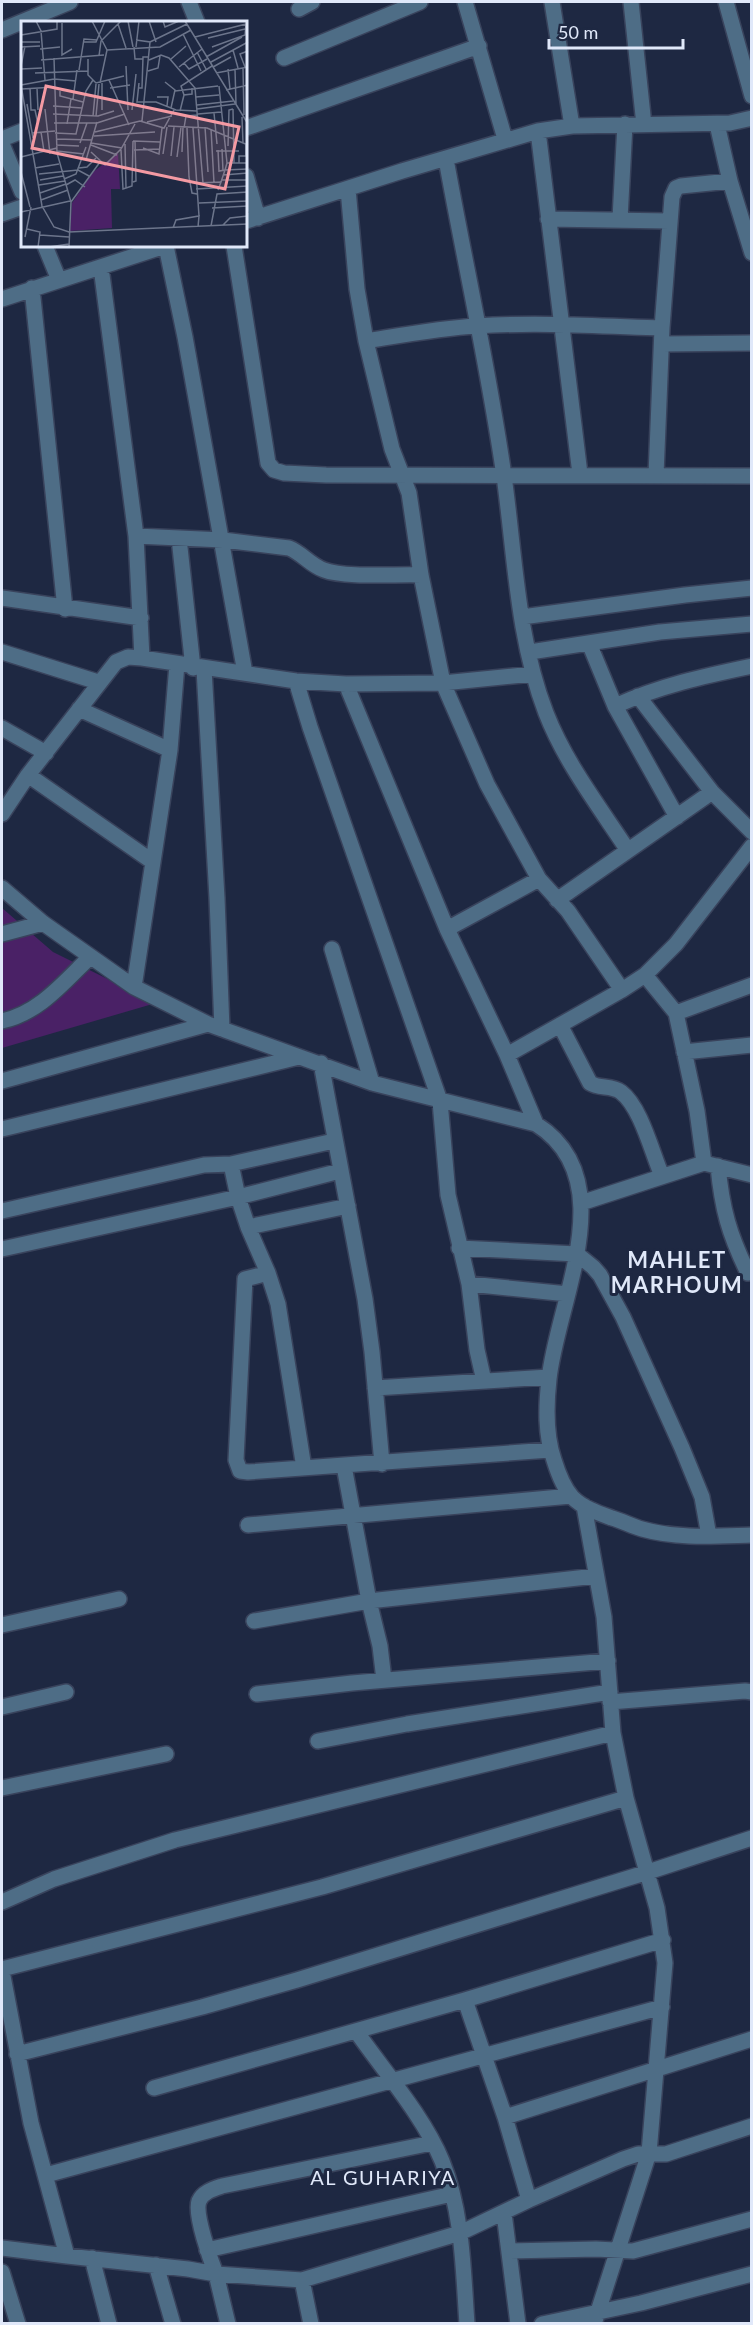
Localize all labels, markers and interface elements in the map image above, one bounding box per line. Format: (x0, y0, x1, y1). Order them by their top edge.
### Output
scale bar (549, 12, 682, 50)
inset map (21, 21, 248, 248)
text: 50 m (558, 21, 598, 43)
district label: MAHLET MARHOUM (611, 1246, 743, 1298)
district label: AL GUHARIYA (310, 2165, 456, 2189)

